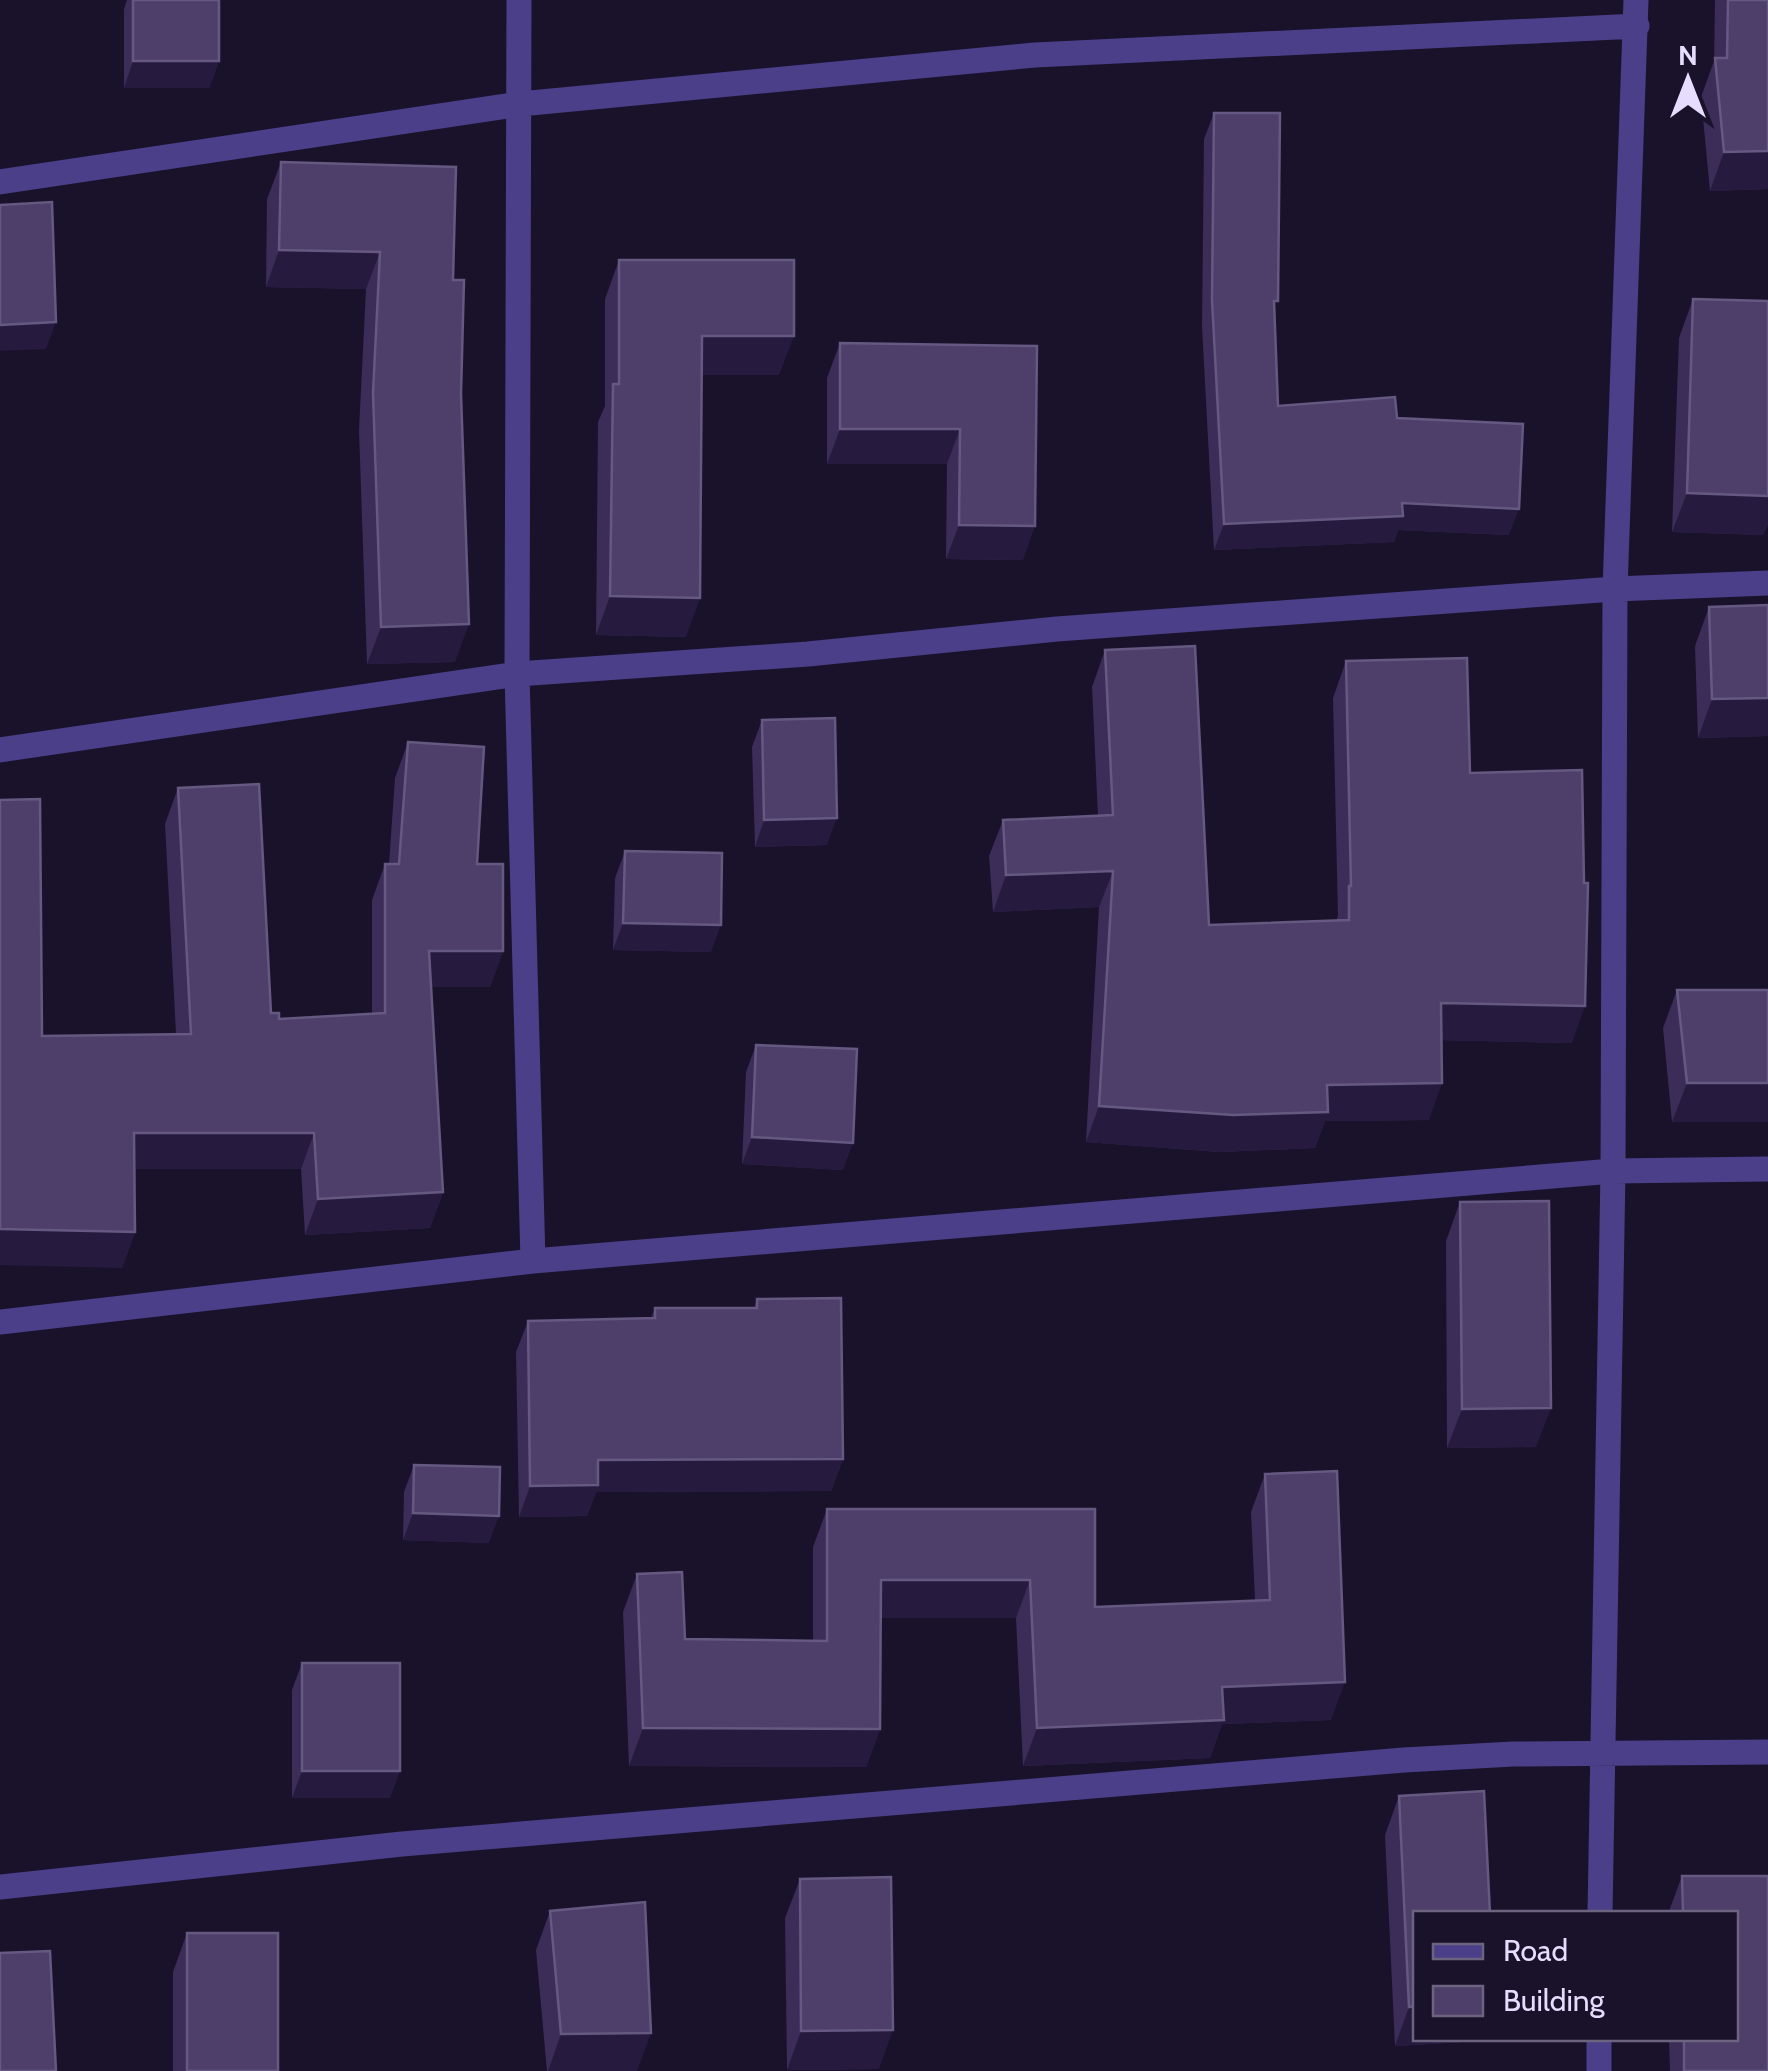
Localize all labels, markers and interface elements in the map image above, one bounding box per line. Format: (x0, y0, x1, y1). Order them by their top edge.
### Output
north arrow (1638, 30, 1738, 130)
text: N (1678, 38, 1698, 72)
legend (1413, 1911, 1738, 2041)
text: Road (1503, 1932, 1568, 1969)
text: Building (1503, 1982, 1606, 2019)

